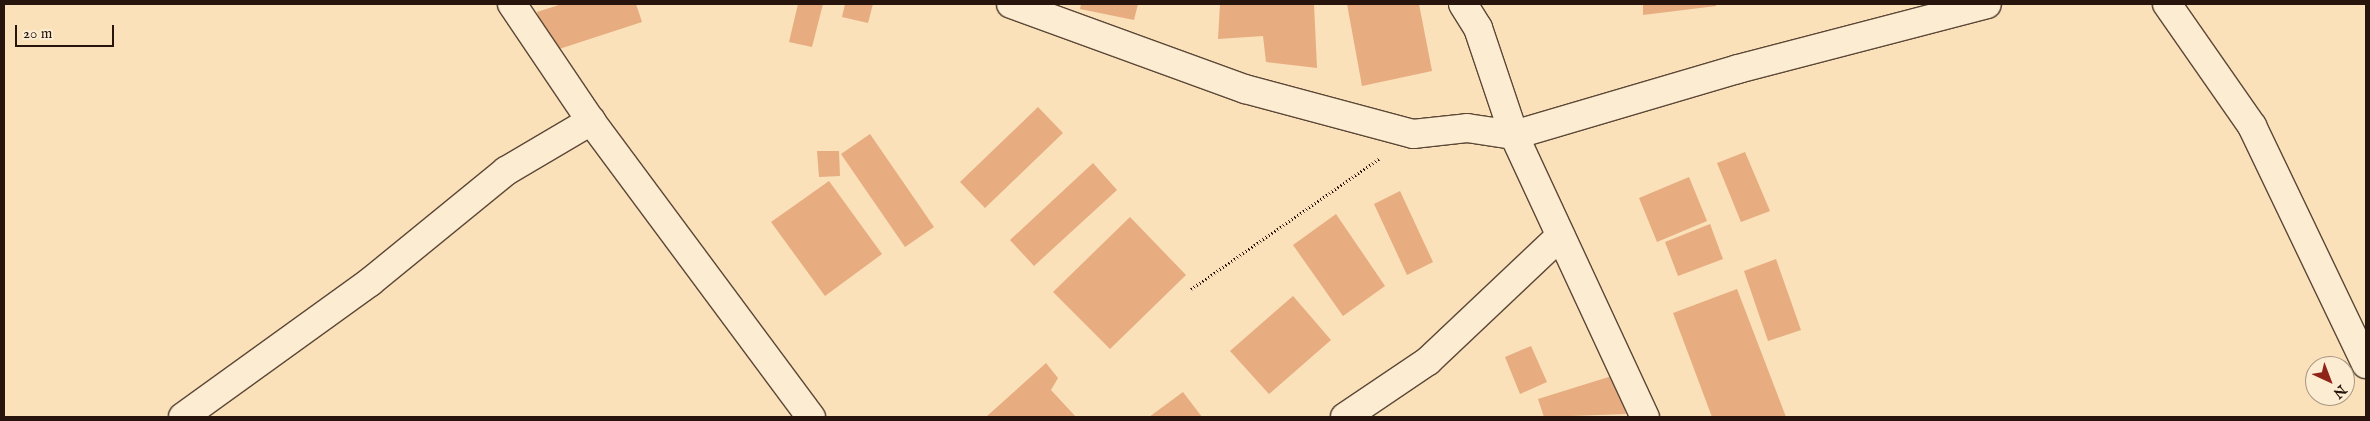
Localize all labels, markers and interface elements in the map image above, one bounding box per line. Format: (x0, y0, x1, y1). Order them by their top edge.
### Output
scale bar (18, 15, 116, 47)
text: 20 m (23, 24, 52, 43)
north arrow (2305, 356, 2355, 406)
text: N (2329, 381, 2350, 402)

